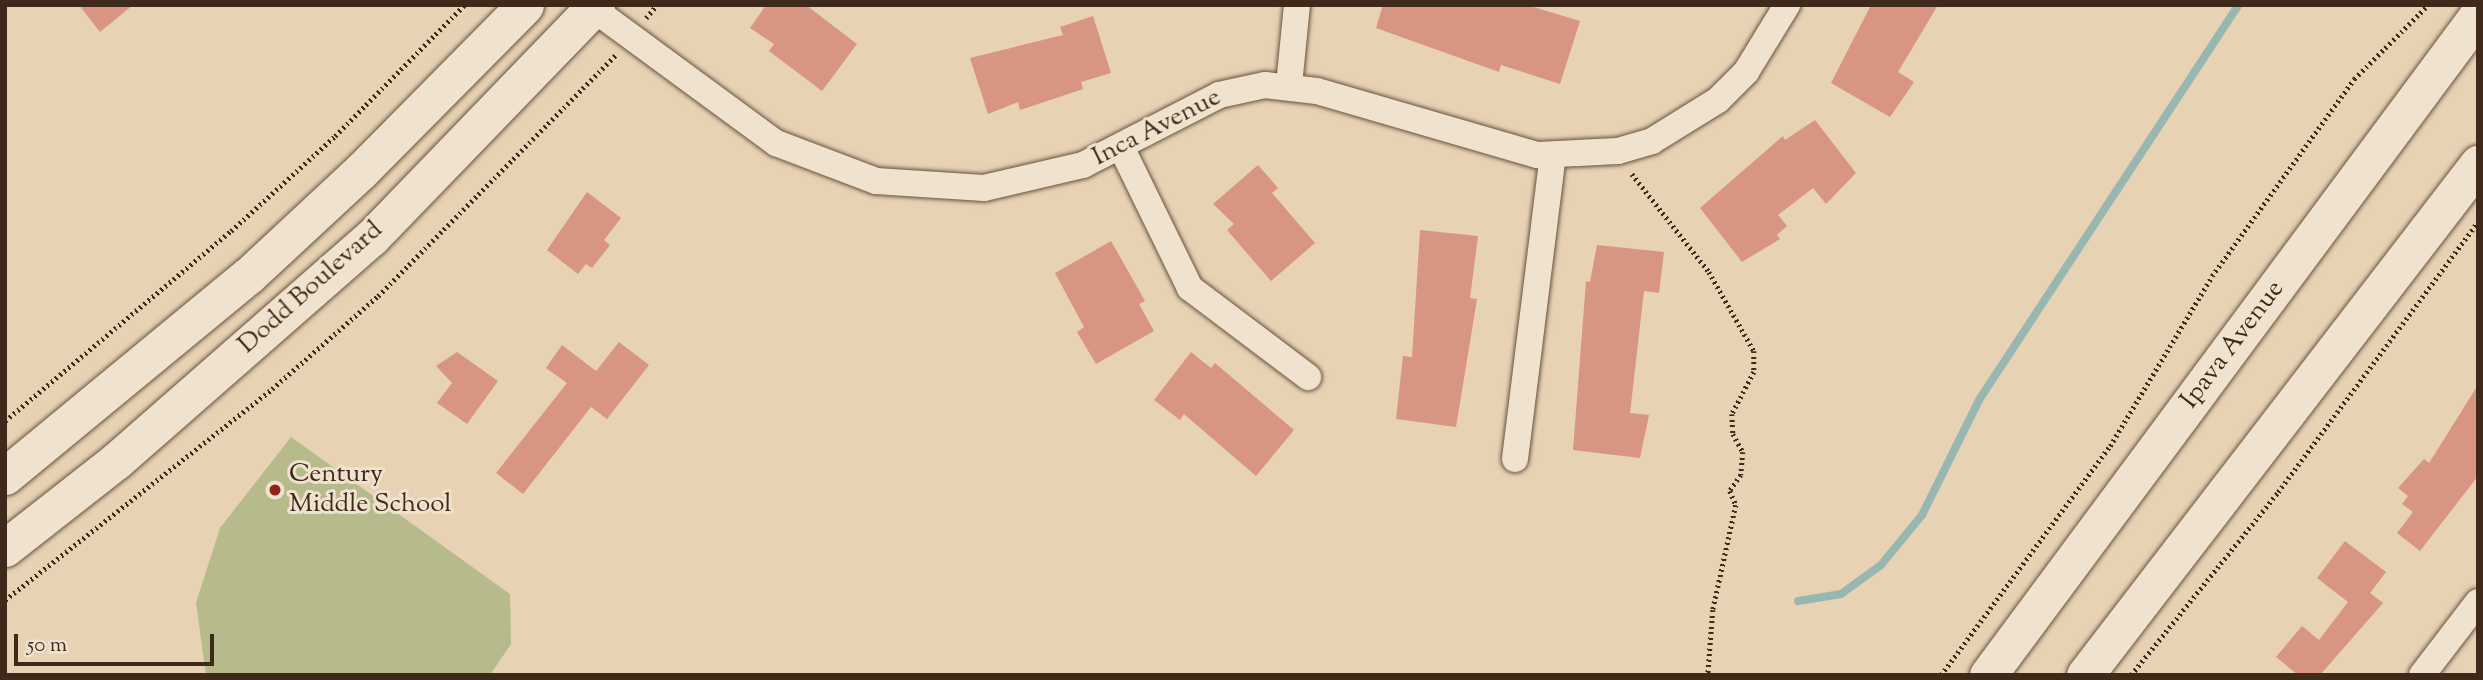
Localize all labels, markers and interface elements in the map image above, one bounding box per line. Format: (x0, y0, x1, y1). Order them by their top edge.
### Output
street label: Inca Avenue (1088, 82, 1226, 174)
street label: Dodd Boulevard (232, 215, 390, 361)
street label: Ipava Avenue (2175, 275, 2291, 415)
place label: Century Middle School (289, 459, 452, 520)
marker: Century Middle School (267, 482, 283, 498)
scale bar (18, 620, 217, 664)
text: 50 m (27, 631, 67, 661)

